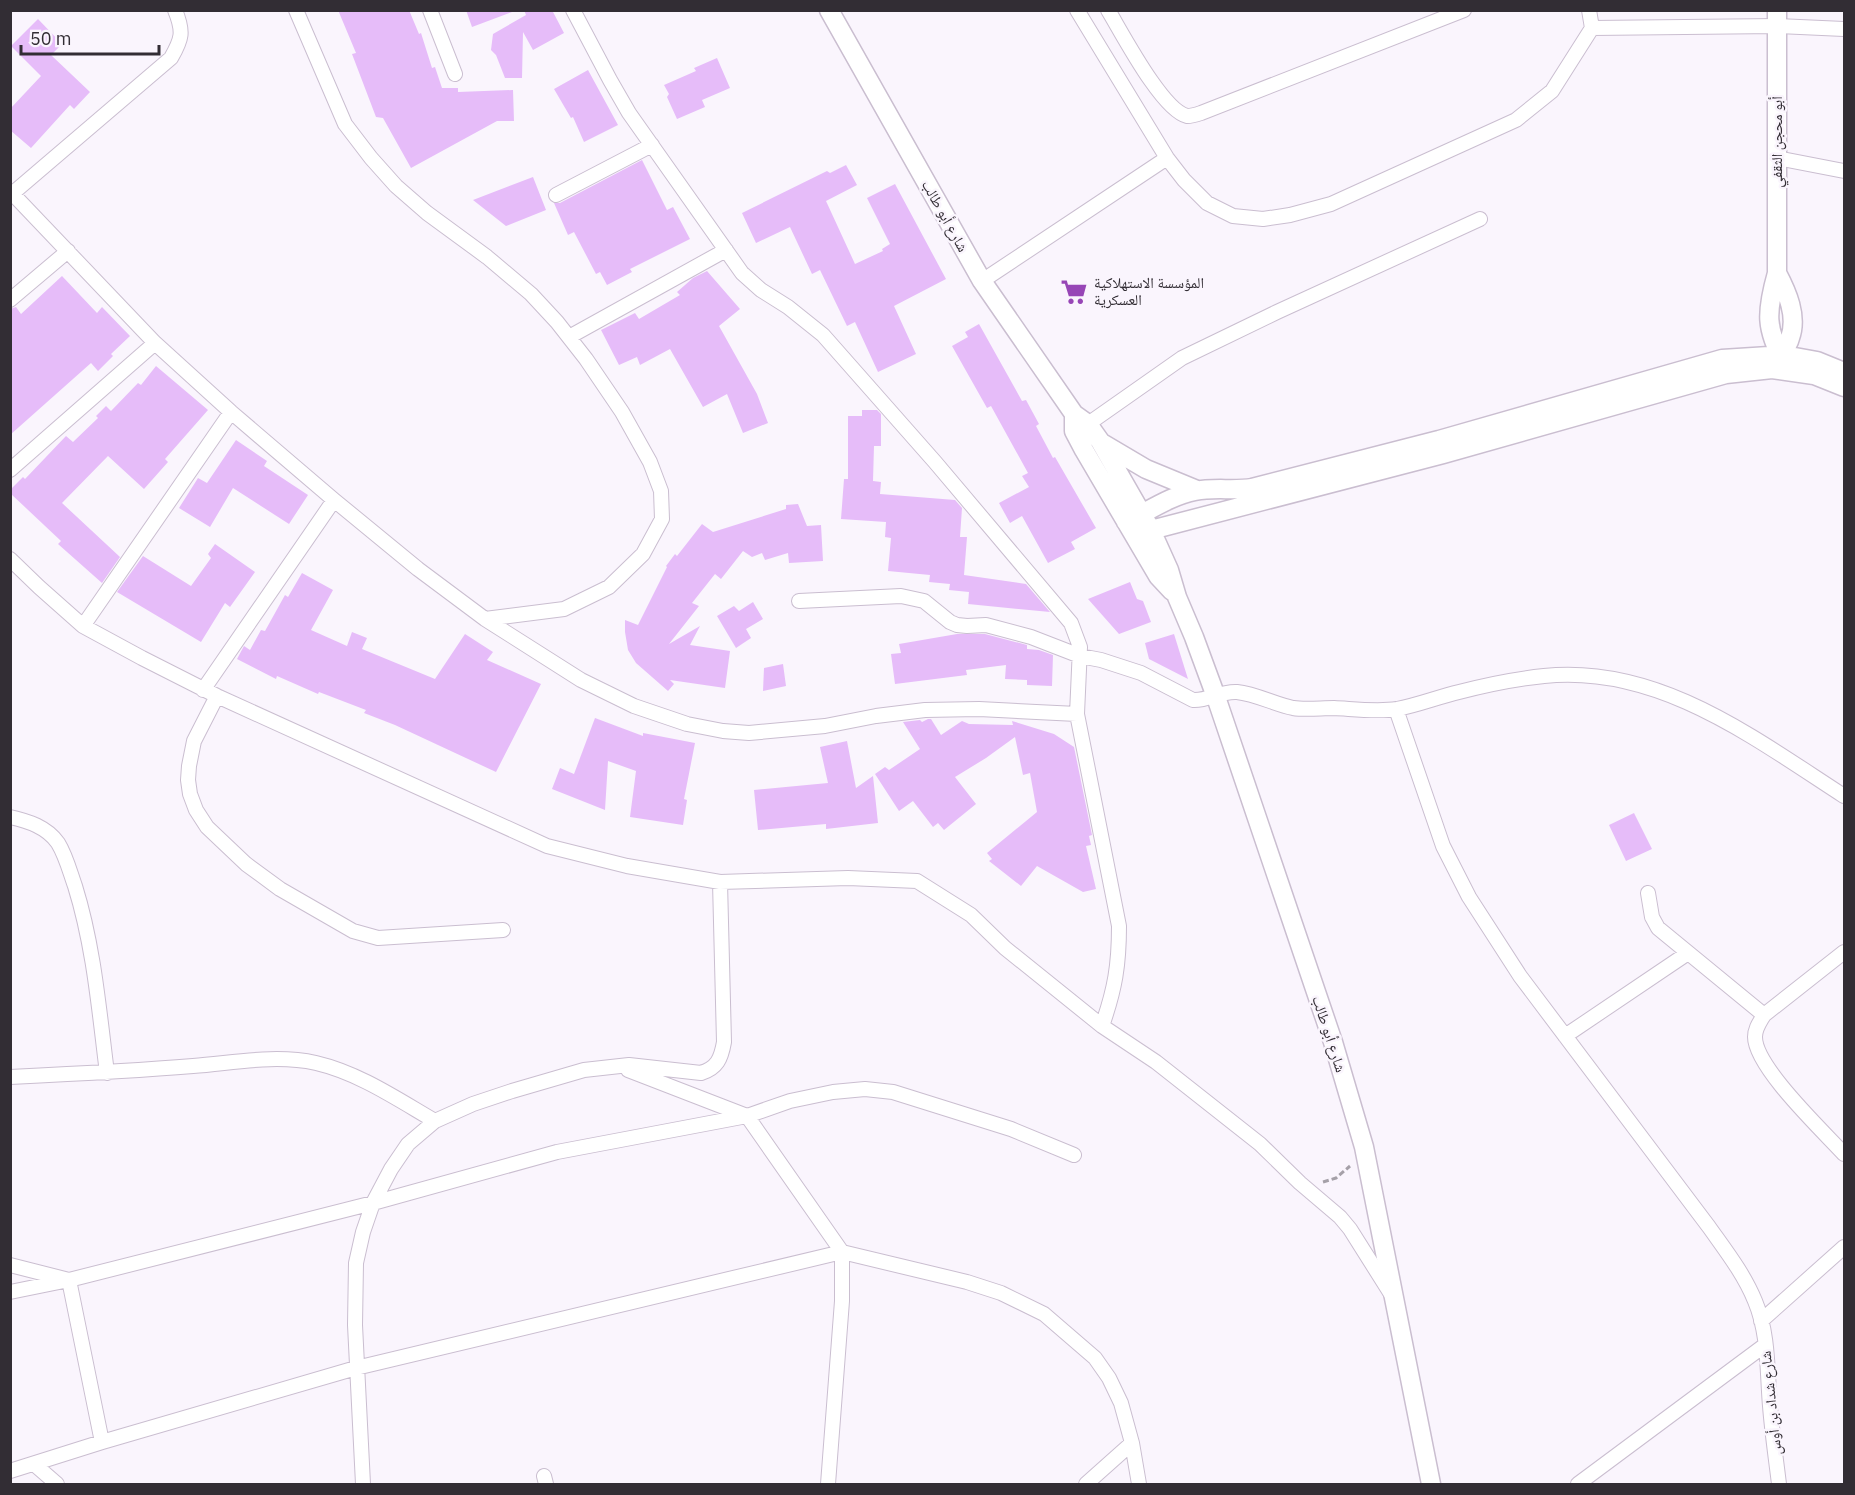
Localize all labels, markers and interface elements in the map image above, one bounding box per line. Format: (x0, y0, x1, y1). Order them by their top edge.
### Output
scale bar (21, 18, 159, 56)
text: 50 m (30, 27, 72, 50)
street label: أبو محجن الثقفي (1767, 96, 1789, 188)
street label: شارع أبو طالب (917, 176, 973, 256)
place label: المؤسسة الاستهلاكية العسكرية (1094, 273, 1204, 309)
supermarket icon: المؤسسة الاستهلاكية العسكرية (1059, 277, 1089, 307)
street label: شارع أبو طالب (1307, 993, 1351, 1075)
street label: شارع شداد بن أوس (1756, 1350, 1786, 1456)

